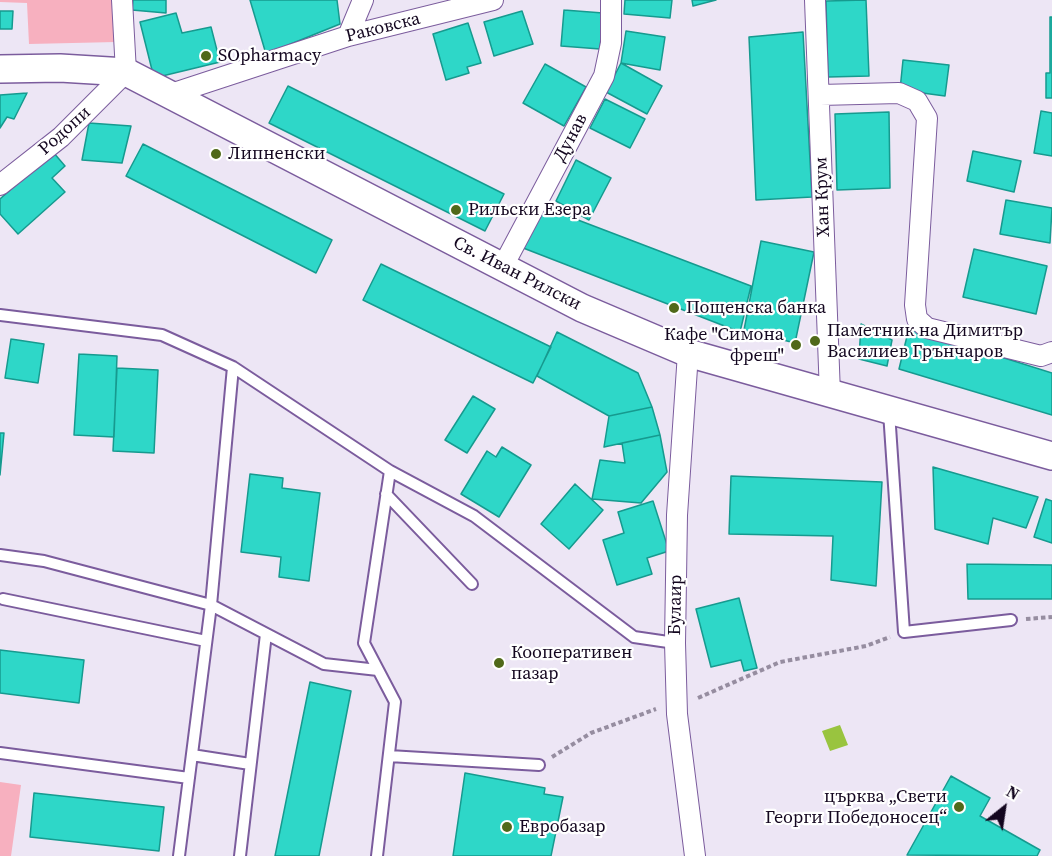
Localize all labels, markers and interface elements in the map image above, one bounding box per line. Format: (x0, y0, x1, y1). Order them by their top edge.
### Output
street label: Раковска (343, 8, 423, 48)
place label: SOpharmacy (218, 45, 321, 67)
marker: SOpharmacy (199, 49, 213, 63)
street label: Родопи (34, 102, 96, 160)
street label: Дунав (549, 110, 593, 166)
place label: Липненски (228, 143, 325, 165)
marker: Липненски (209, 147, 223, 161)
street label: Хан Крум (811, 156, 835, 238)
place label: Рильски Езера (468, 199, 591, 221)
marker: Рильски Езера (449, 203, 463, 217)
street label: Св. Иван Рилски (449, 232, 585, 316)
place label: Пощенска банка (686, 297, 826, 319)
marker: Пощенска банка (667, 301, 681, 315)
place label: Паметник на Димитър Василиев Грънчаров (827, 320, 1023, 362)
place label: Кафе "Симона фреш" (664, 324, 784, 366)
marker: Паметник на Димитър Василиев Грънчаров (808, 334, 822, 348)
marker: Кафе "Симона фреш" (789, 338, 803, 352)
street label: Булаир (665, 575, 687, 635)
place label: Кооперативен пазар (511, 642, 632, 684)
marker: Кооперативен пазар (492, 656, 506, 670)
north arrow (974, 778, 1034, 838)
text: N (1002, 780, 1024, 805)
place label: църква „Свети Георги Победоносец“ (765, 786, 947, 828)
marker: църква „Свети Георги Победоносец“ (952, 800, 966, 814)
place label: Евробазар (519, 816, 606, 838)
marker: Евробазар (500, 820, 514, 834)

